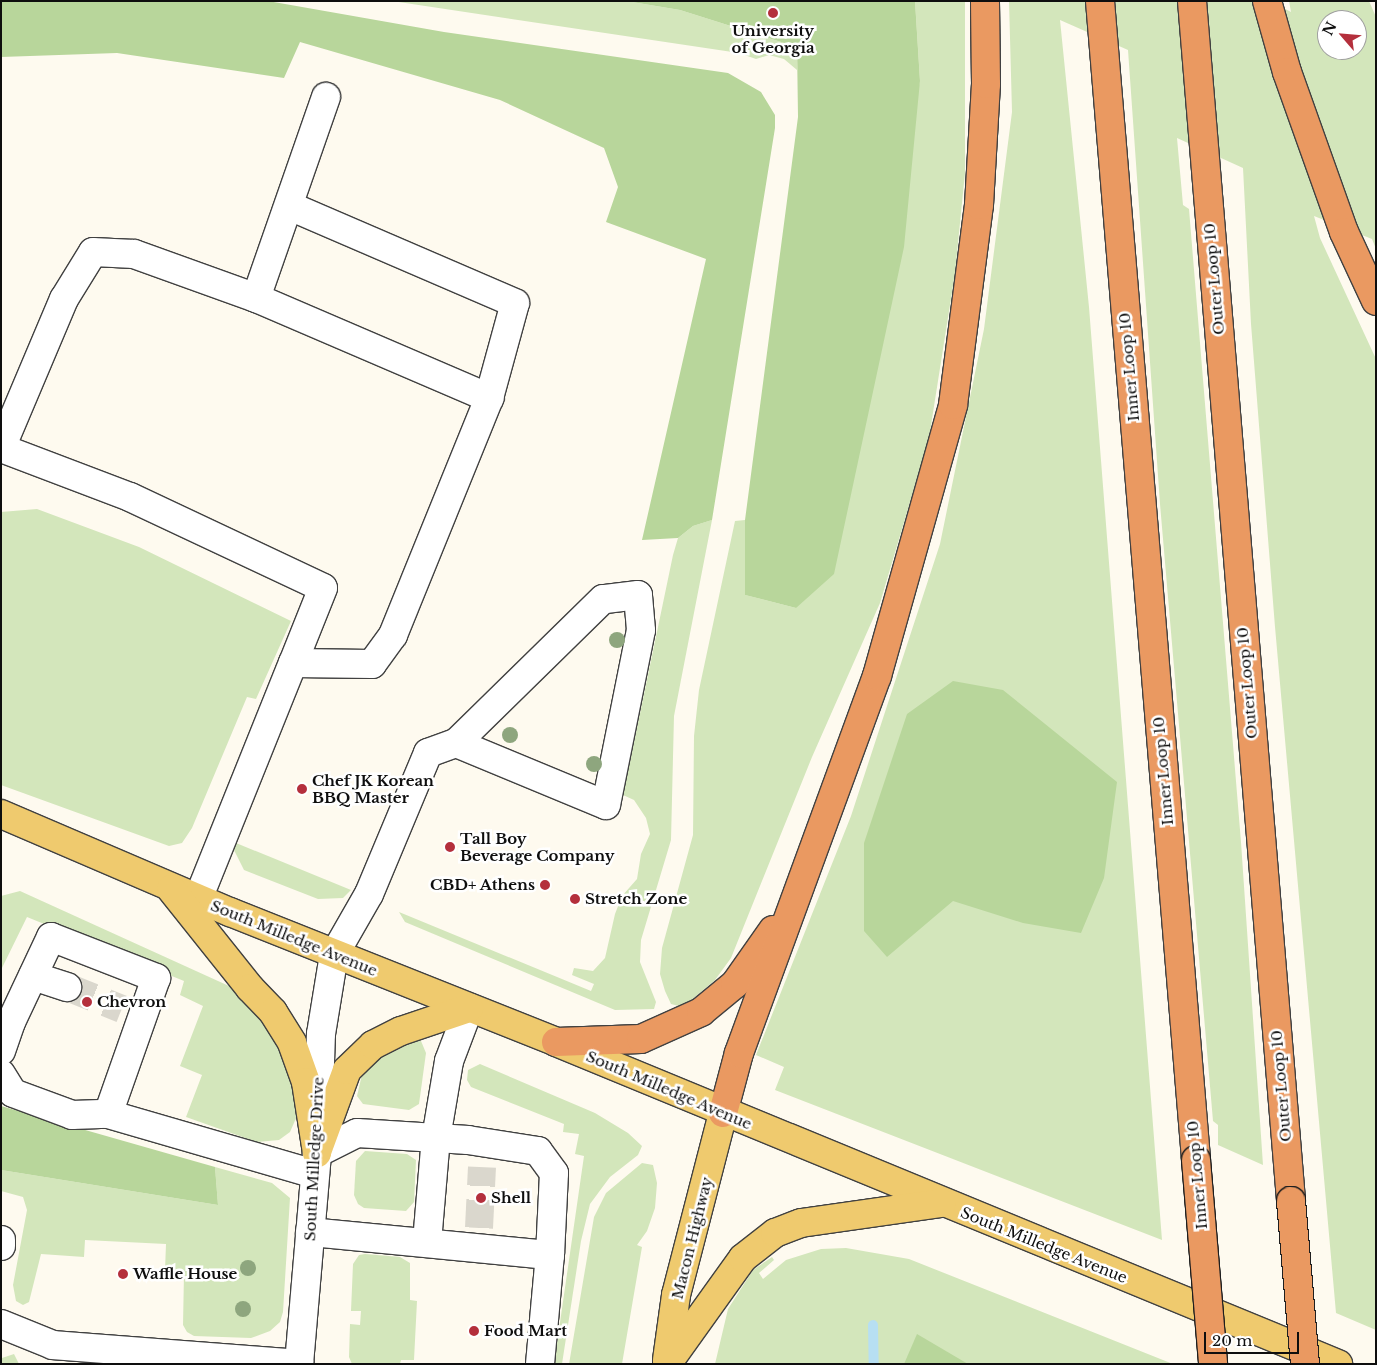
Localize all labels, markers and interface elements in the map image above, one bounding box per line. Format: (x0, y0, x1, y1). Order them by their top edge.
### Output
marker: University of Georgia (767, 7, 779, 19)
north arrow (1317, 10, 1367, 60)
text: N (1319, 19, 1341, 39)
place label: University of Georgia (732, 21, 814, 56)
street label: Outer Loop 10 (1200, 222, 1228, 336)
street label: Inner Loop 10 (1115, 312, 1143, 422)
street label: Outer Loop 10 (1233, 626, 1261, 740)
street label: Inner Loop 10 (1149, 716, 1177, 826)
place label: Chef JK Korean BBQ Master (312, 771, 434, 806)
marker: Chef JK Korean BBQ Master (296, 783, 308, 795)
place label: Tall Boy Beverage Company (460, 829, 614, 864)
marker: Tall Boy Beverage Company (444, 841, 456, 853)
place label: CBD+ Athens (429, 876, 535, 894)
marker: CBD+ Athens (539, 879, 551, 891)
place label: Stretch Zone (585, 890, 687, 908)
marker: Stretch Zone (569, 893, 581, 905)
street label: South Milledge Avenue (208, 896, 380, 980)
place label: Chevron (97, 993, 166, 1011)
marker: Chevron (81, 996, 93, 1008)
street label: Outer Loop 10 (1267, 1029, 1295, 1143)
street label: South Milledge Avenue (583, 1047, 755, 1133)
street label: South Milledge Drive (301, 1076, 327, 1242)
street label: Inner Loop 10 (1183, 1120, 1211, 1230)
street label: Macon Highway (668, 1175, 716, 1301)
place label: Shell (491, 1189, 531, 1207)
marker: Shell (475, 1192, 487, 1204)
street label: South Milledge Avenue (958, 1203, 1130, 1287)
place label: Waffle House (133, 1265, 237, 1283)
marker: Waffle House (117, 1268, 129, 1280)
place label: Food Mart (484, 1322, 567, 1340)
scale bar (1207, 1322, 1302, 1354)
marker: Food Mart (468, 1325, 480, 1337)
text: 20 m (1212, 1331, 1252, 1350)

